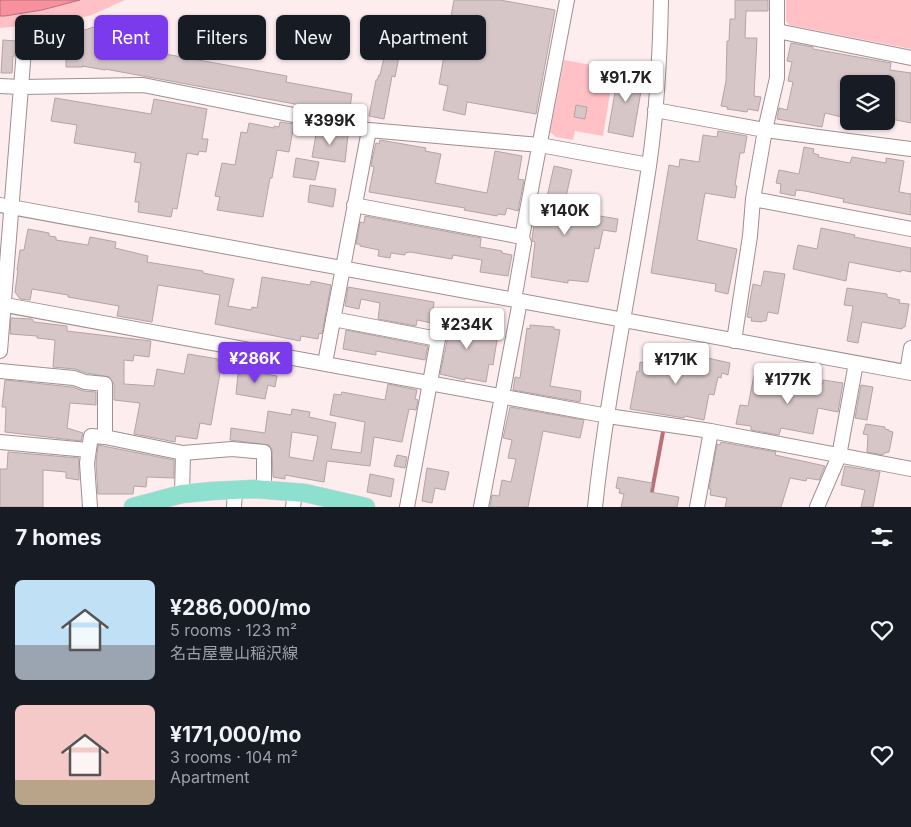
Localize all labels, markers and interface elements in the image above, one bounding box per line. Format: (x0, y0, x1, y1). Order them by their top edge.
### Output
chip: Buy (15, 15, 84, 60)
chip: Rent (94, 15, 168, 60)
chip: Filters (178, 15, 266, 60)
chip: New (276, 15, 350, 60)
chip: Apartment (360, 15, 486, 60)
pin: ¥91.7K (585, 61, 667, 103)
text: ¥91.7K (600, 67, 652, 87)
map controls (840, 75, 895, 130)
button: layers (840, 75, 895, 130)
pin: ¥399K (295, 104, 365, 146)
text: ¥399K (304, 110, 356, 130)
pin: ¥140K (530, 194, 600, 236)
text: ¥140K (540, 200, 590, 220)
pin: ¥234K (432, 308, 502, 350)
text: ¥234K (441, 314, 493, 334)
pin: ¥286K (220, 342, 290, 384)
pin: ¥171K (641, 342, 711, 385)
text: ¥286K (229, 348, 281, 368)
text: ¥171K (654, 349, 698, 369)
pin: ¥177K (753, 362, 823, 405)
text: ¥177K (765, 369, 811, 389)
icon: filters (868, 523, 896, 551)
text: 7 homes (15, 525, 102, 550)
text: ¥286,000/mo (170, 595, 311, 620)
icon: home (55, 600, 115, 660)
icon: heart (868, 616, 896, 644)
text: 5 rooms · 123 m² (170, 620, 297, 640)
text: 名古屋豊山稲沢線 (170, 643, 298, 663)
text: ¥171,000/mo (170, 722, 301, 747)
icon: home (55, 725, 115, 785)
icon: heart (868, 741, 896, 769)
text: 3 rooms · 104 m² (170, 747, 298, 767)
text: Apartment (170, 767, 250, 787)

